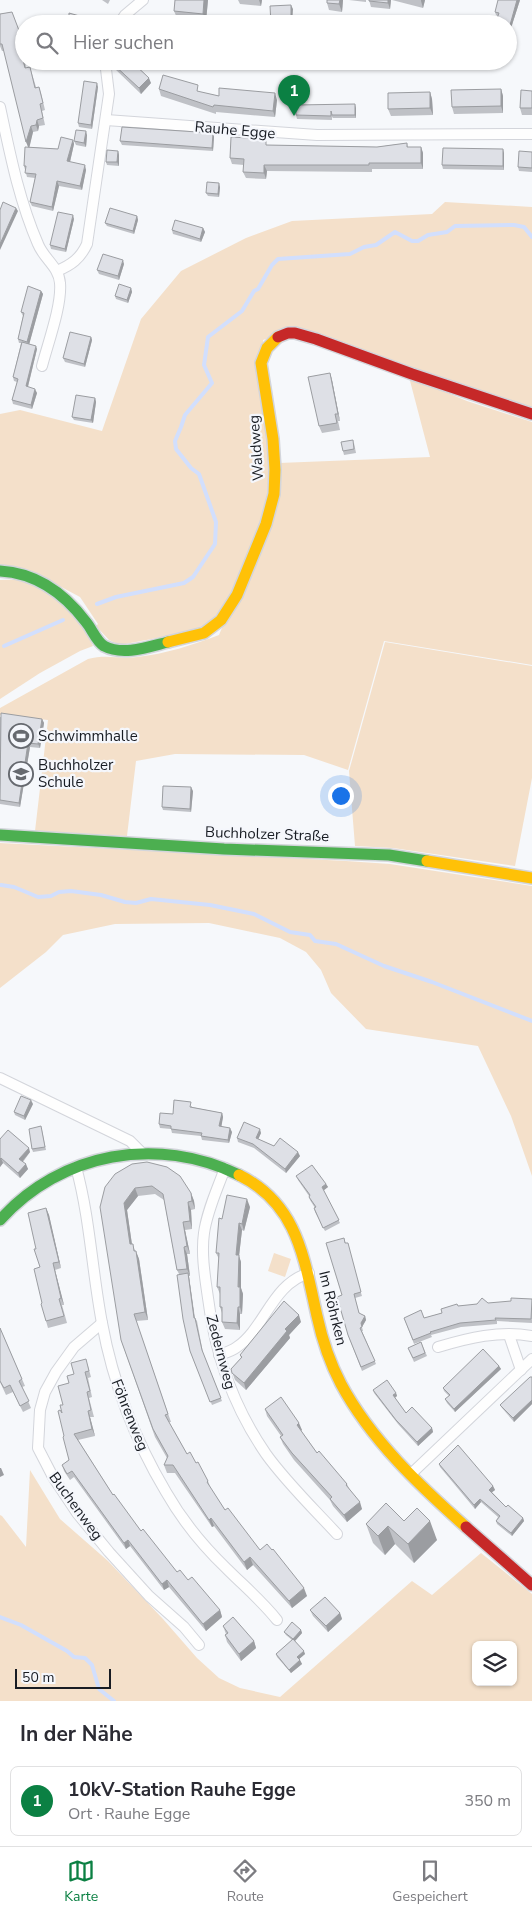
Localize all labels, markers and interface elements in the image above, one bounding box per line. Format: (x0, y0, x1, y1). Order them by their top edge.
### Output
search box (15, 15, 517, 70)
icon: search (33, 29, 61, 57)
text: Hier suchen (73, 30, 174, 56)
pin: 1 (278, 75, 310, 116)
street label: Rauhe Egge (194, 117, 276, 143)
street label: Waldweg (244, 414, 268, 482)
sports icon: Schwimmhalle (8, 723, 34, 749)
place label: Schwimmhalle (38, 726, 138, 746)
place label: Buchholzer Schule (38, 755, 114, 792)
school or university icon: Buchholzer Schule (8, 761, 34, 787)
your location (328, 783, 354, 809)
street label: Buchholzer Straße (205, 822, 329, 846)
street label: Im Röhrken (314, 1268, 352, 1348)
street label: Zedernweg (201, 1313, 241, 1391)
street label: Föhrenweg (107, 1376, 153, 1454)
street label: Buchenweg (44, 1468, 108, 1544)
map controls (472, 1641, 517, 1686)
button: layers (472, 1641, 517, 1686)
scale bar (15, 1666, 111, 1689)
text: 50 m (22, 1668, 54, 1687)
text: In der Nähe (20, 1720, 133, 1748)
text: 10kV-Station Rauhe Egge (68, 1777, 296, 1803)
text: 1 (32, 1790, 42, 1812)
text: 350 m (464, 1790, 511, 1812)
text: Ort · Rauhe Egge (68, 1803, 190, 1825)
tab: Karte (64, 1857, 98, 1906)
tab: Route (227, 1857, 264, 1906)
tab: Gespeichert (392, 1857, 468, 1906)

